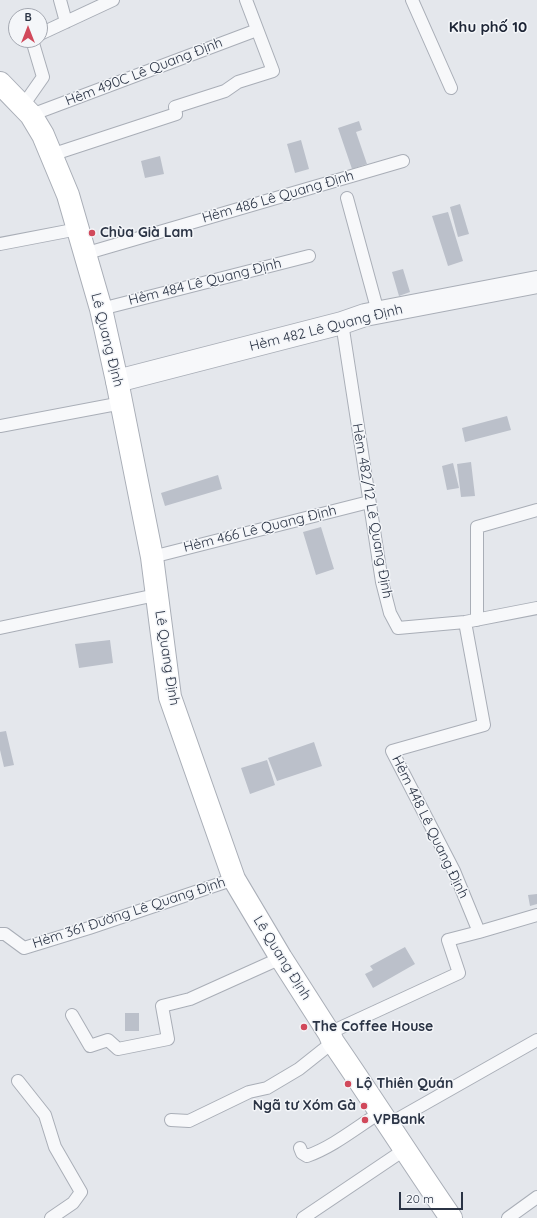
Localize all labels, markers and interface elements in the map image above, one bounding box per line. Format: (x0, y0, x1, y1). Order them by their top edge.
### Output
north arrow (8, 8, 48, 48)
text: B (24, 10, 32, 24)
district label: Khu phố 10 (449, 18, 527, 36)
street label: Hẻm 490C Lê Quang Định (63, 34, 225, 110)
street label: Hẻm 486 Lê Quang Định (200, 167, 356, 227)
place label: Chùa Già Lam (100, 225, 193, 241)
marker: Chùa Già Lam (87, 228, 97, 238)
street label: Hẻm 484 Lê Quang Định (127, 255, 283, 309)
street label: Lê Quang Định (87, 291, 127, 389)
street label: Hẻm 482 Lê Quang Định (248, 301, 404, 355)
street label: Hẻm 482/12 Lê Quang Định (348, 422, 396, 600)
street label: Hẻm 466 Lê Quang Định (182, 502, 338, 556)
street label: Lê Quang Định (151, 609, 183, 707)
street label: Hẻm 448 Lê Quang Định (388, 753, 472, 901)
street label: Hẻm 361 Đường Lê Quang Định (30, 874, 228, 952)
street label: Lê Quang Định (249, 913, 315, 1003)
place label: The Coffee House (312, 1019, 433, 1035)
marker: The Coffee House (299, 1022, 309, 1032)
place label: Lộ Thiên Quán (356, 1076, 453, 1092)
marker: Lộ Thiên Quán (343, 1079, 353, 1089)
place label: Ngã tư Xóm Gà (253, 1098, 356, 1114)
marker: Ngã tư Xóm Gà (359, 1101, 369, 1111)
place label: VPBank (373, 1112, 425, 1128)
marker: VPBank (360, 1115, 370, 1125)
scale bar (401, 1184, 465, 1210)
text: 20 m (406, 1191, 434, 1206)

